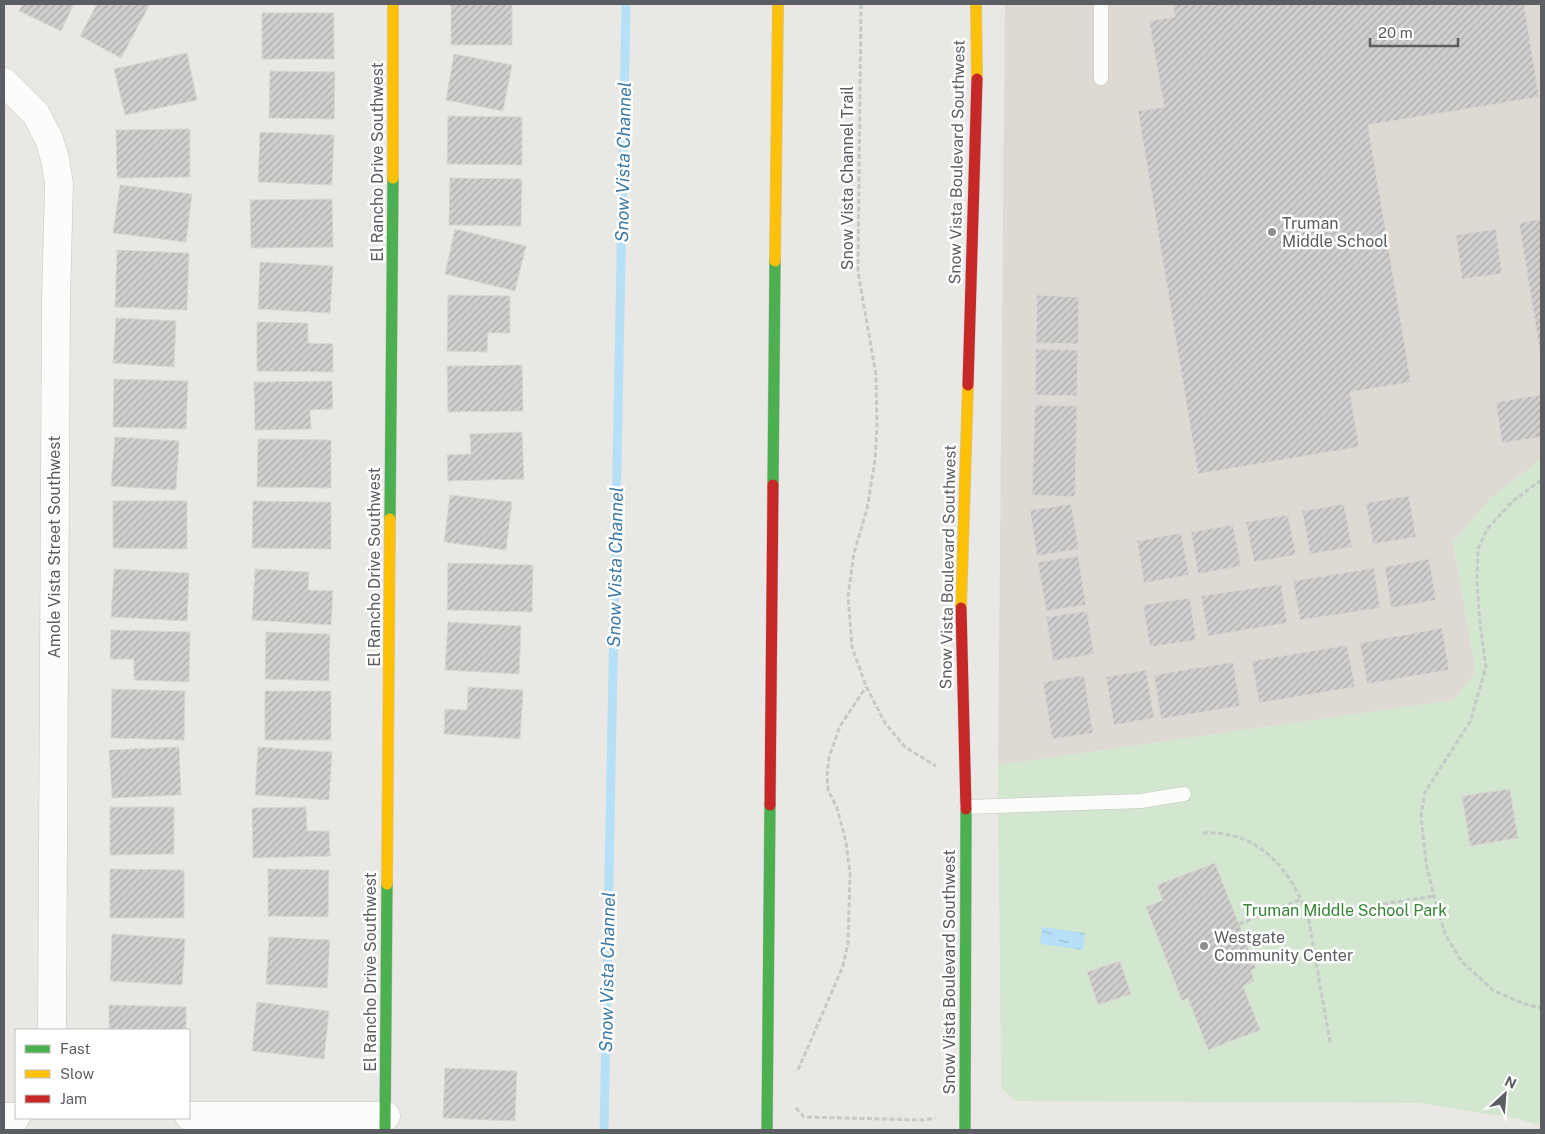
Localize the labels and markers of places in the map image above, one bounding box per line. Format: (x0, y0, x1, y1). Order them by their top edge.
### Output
place label: Truman Middle School (1282, 214, 1388, 251)
marker: Truman Middle School (1266, 226, 1278, 238)
place label: Westgate Community Center (1214, 928, 1353, 965)
marker: Westgate Community Center (1198, 940, 1210, 952)

